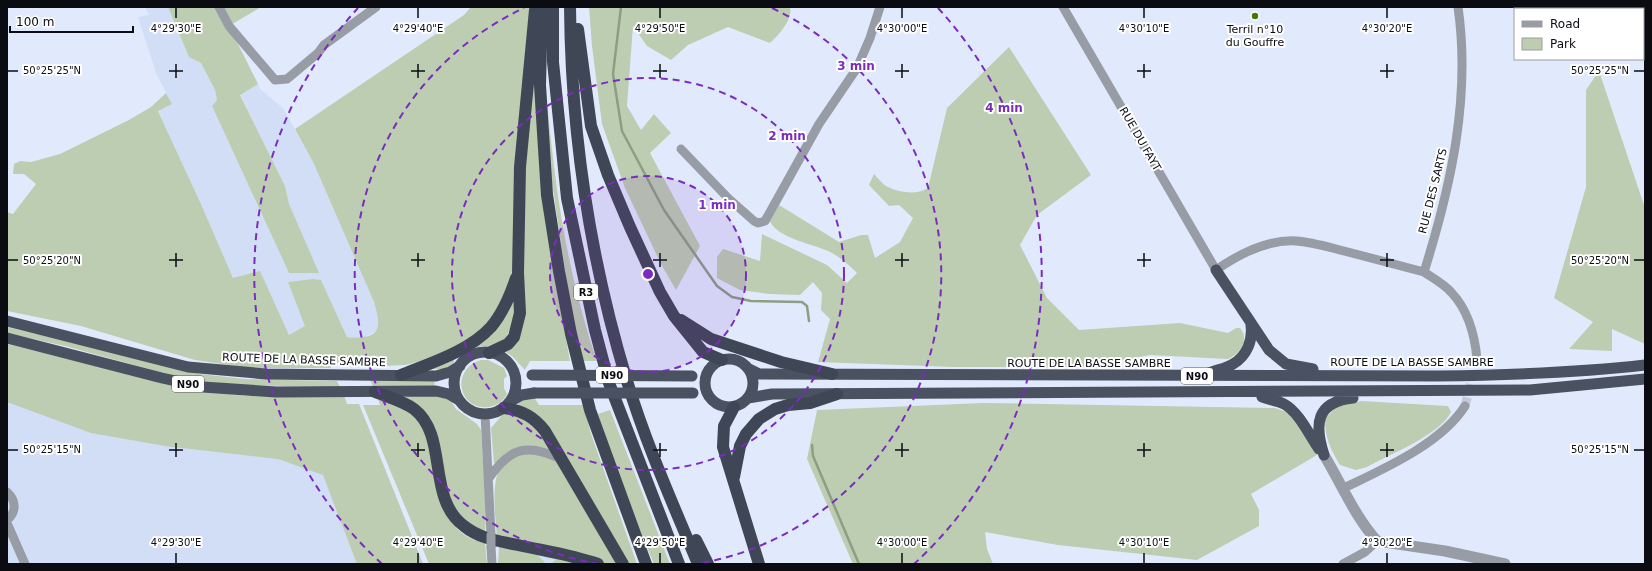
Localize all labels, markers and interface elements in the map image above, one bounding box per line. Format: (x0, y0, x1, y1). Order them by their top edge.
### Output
scale bar (10, 8, 133, 34)
legend (1514, 8, 1644, 60)
marker: Terril n°10 du Gouffre (1250, 11, 1260, 21)
text: 100 m (16, 15, 54, 29)
text: Road (1550, 17, 1580, 31)
text: 4°29'30"E (151, 23, 201, 34)
text: 4°29'40"E (393, 23, 443, 34)
text: 4°29'50"E (635, 23, 685, 34)
text: 4°30'00"E (877, 23, 927, 34)
text: 4°30'10"E (1119, 23, 1169, 34)
place label: Terril n°10 du Gouffre (1226, 23, 1284, 49)
text: 4°30'20"E (1362, 23, 1412, 34)
text: Park (1550, 37, 1576, 51)
text: 3 min (837, 59, 875, 73)
text: 50°25'25"N (23, 65, 81, 76)
text: 50°25'25"N (1571, 65, 1629, 76)
text: 4 min (985, 101, 1023, 115)
street label: RUE DU FAYT (1116, 105, 1164, 173)
text: 2 min (768, 129, 806, 143)
street label: RUE DES SARTS (1416, 147, 1450, 235)
text: 1 min (698, 198, 736, 212)
text: 50°25'20"N (23, 255, 81, 266)
text: 50°25'20"N (1571, 255, 1629, 266)
centre of rings (641, 267, 655, 281)
road number: R3 (574, 284, 598, 300)
street label: ROUTE DE LA BASSE SAMBRE (222, 351, 386, 369)
street label: ROUTE DE LA BASSE SAMBRE (1330, 356, 1494, 369)
street label: ROUTE DE LA BASSE SAMBRE (1007, 357, 1171, 370)
road number: N90 (596, 367, 628, 383)
road number: N90 (1181, 368, 1213, 384)
road number: N90 (172, 376, 204, 392)
text: 50°25'15"N (23, 444, 81, 455)
text: 50°25'15"N (1571, 444, 1629, 455)
text: 4°29'30"E (151, 537, 201, 548)
text: 4°29'40"E (393, 537, 443, 548)
text: 4°29'50"E (635, 537, 685, 548)
text: 4°30'00"E (877, 537, 927, 548)
text: 4°30'10"E (1119, 537, 1169, 548)
text: 4°30'20"E (1362, 537, 1412, 548)

